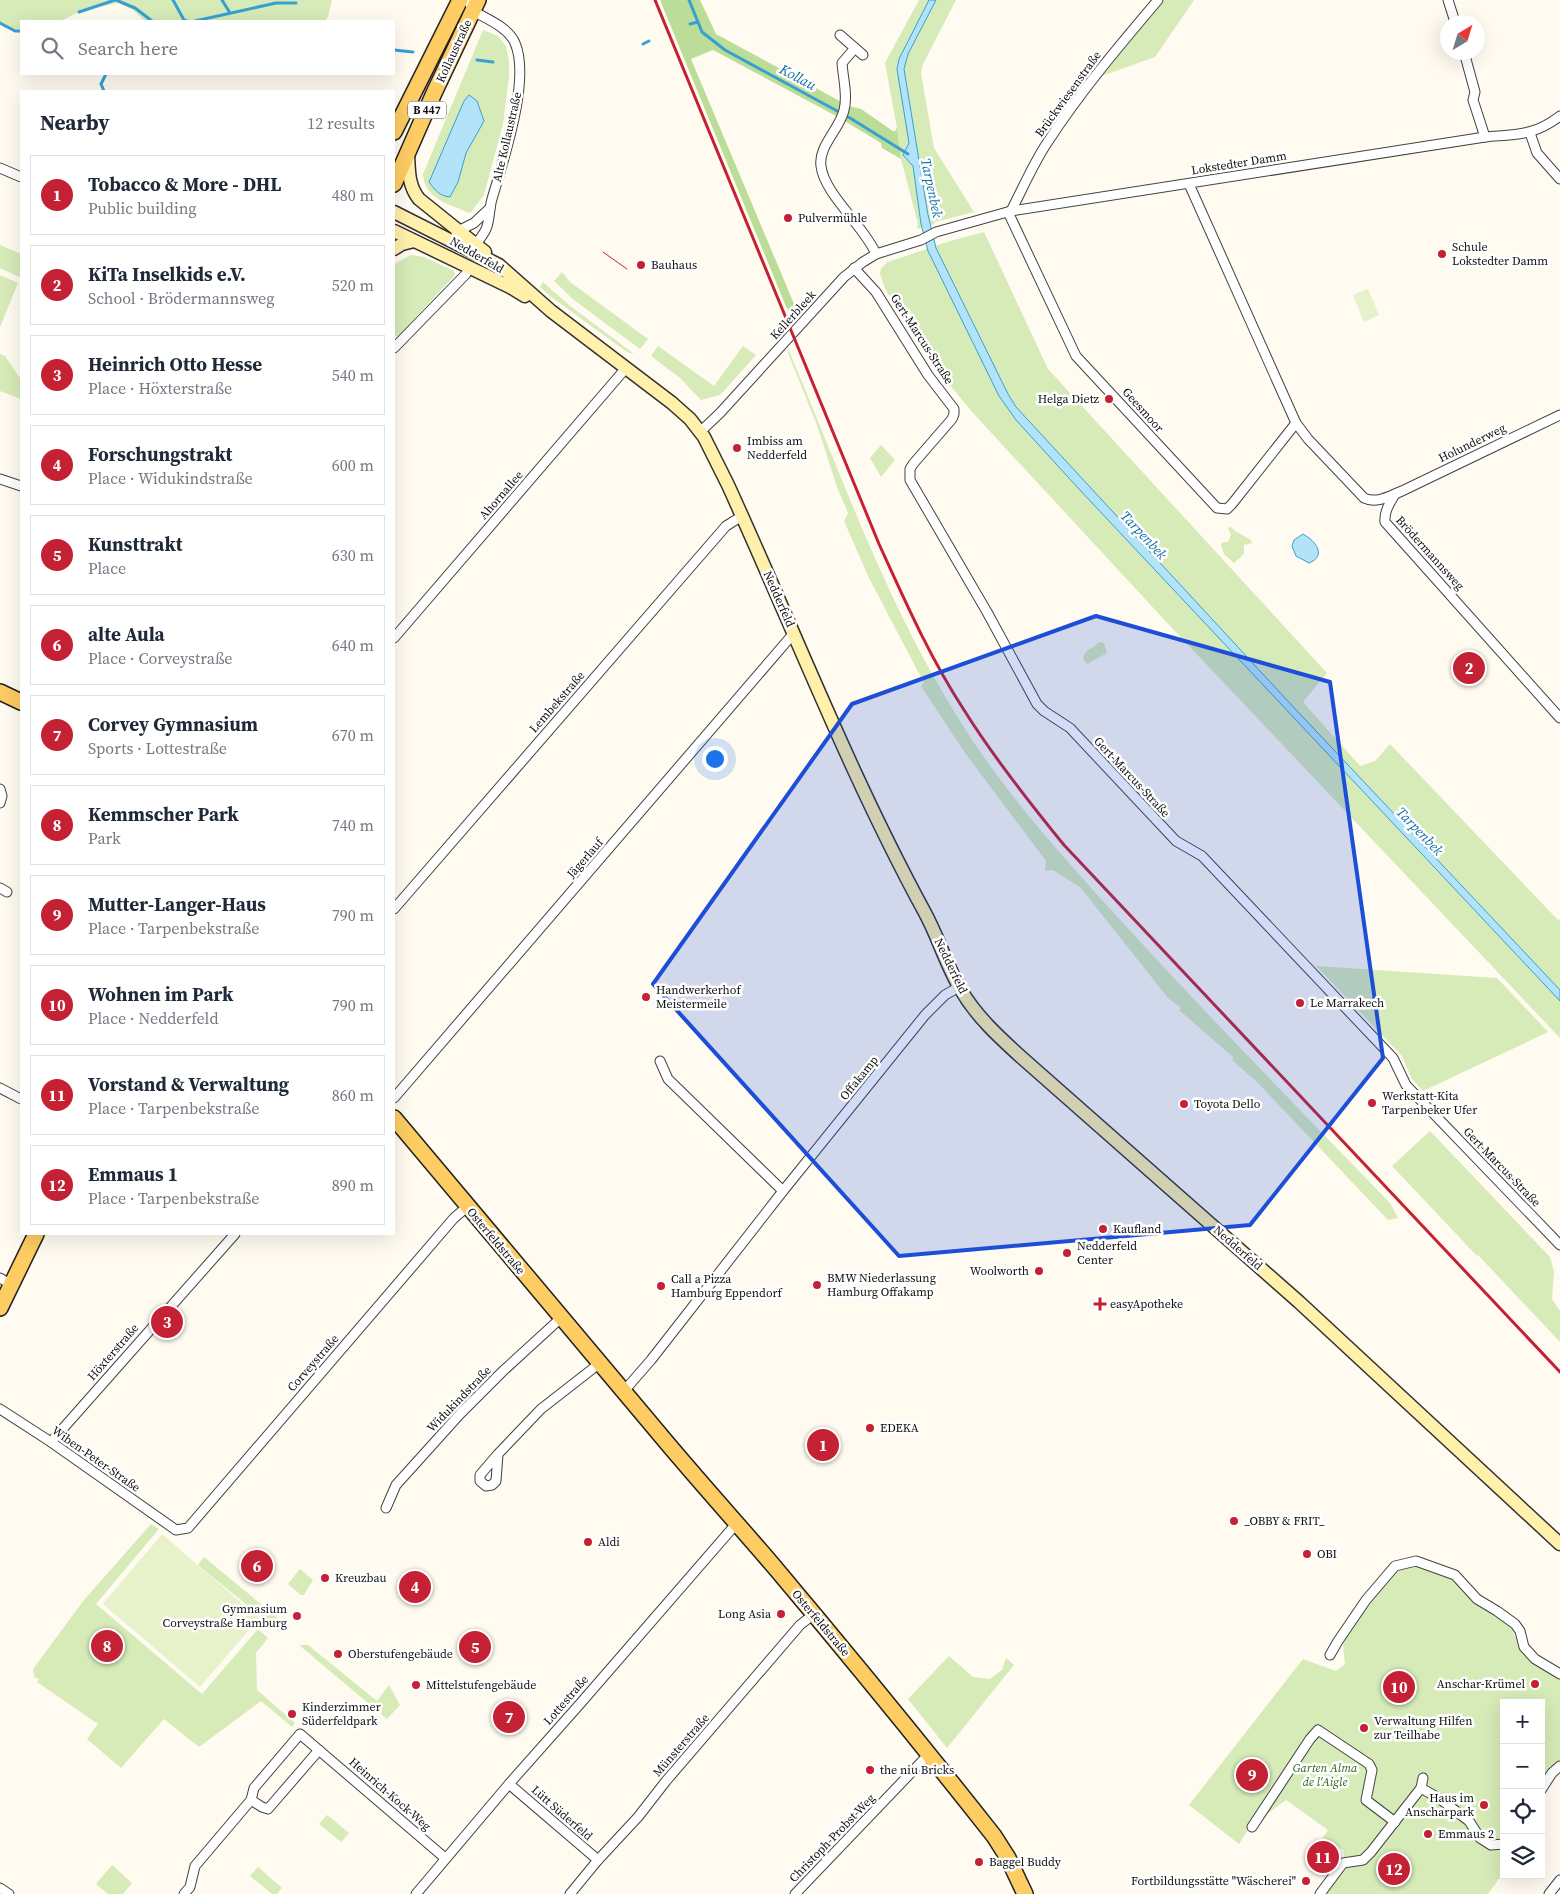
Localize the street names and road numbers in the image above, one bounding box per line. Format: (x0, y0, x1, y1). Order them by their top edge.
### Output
street label: Kollaustraße (432, 17, 476, 85)
street label: Brückwiesenstraße (1031, 48, 1105, 140)
street label: Alte Kollaustraße (489, 90, 525, 184)
road number: B 447 (408, 102, 446, 118)
street label: Lokstedter Damm (1190, 148, 1288, 178)
street label: Nedderfeld (447, 233, 507, 277)
street label: Kellerbleek (767, 287, 820, 343)
street label: Gert-Marcus-Straße (887, 291, 957, 387)
street label: Geesmoor (1119, 384, 1167, 436)
street label: Holunderweg (1436, 420, 1508, 466)
street label: Ahornallee (475, 467, 527, 523)
street label: Brödermannsweg (1392, 512, 1468, 594)
street label: Nedderfeld (759, 568, 799, 630)
street label: Lembekstraße (526, 668, 588, 736)
street label: Gert-Marcus-Straße (1090, 733, 1174, 821)
street label: Jägerlauf (563, 833, 608, 882)
street label: Nedderfeld (931, 936, 971, 997)
street label: Offakamp (836, 1052, 882, 1104)
street label: Gert-Marcus-Straße (1460, 1124, 1544, 1210)
street label: Osterfeldstraße (463, 1204, 529, 1278)
street label: Nedderfeld (1210, 1222, 1266, 1274)
street label: Höxterstraße (84, 1320, 142, 1384)
street label: Corveystraße (284, 1331, 342, 1395)
street label: Widukindstraße (423, 1362, 495, 1436)
street label: Wiben-Peter-Straße (49, 1422, 143, 1496)
street label: Osterfeldstraße (788, 1586, 854, 1660)
street label: Lottestraße (540, 1672, 592, 1728)
street label: Münsterstraße (649, 1710, 713, 1780)
street label: Heinrich-Kock-Weg (346, 1754, 434, 1834)
street label: Lütt Süderfeld (528, 1782, 596, 1844)
street label: Christoph-Probst-Weg (786, 1790, 878, 1886)

